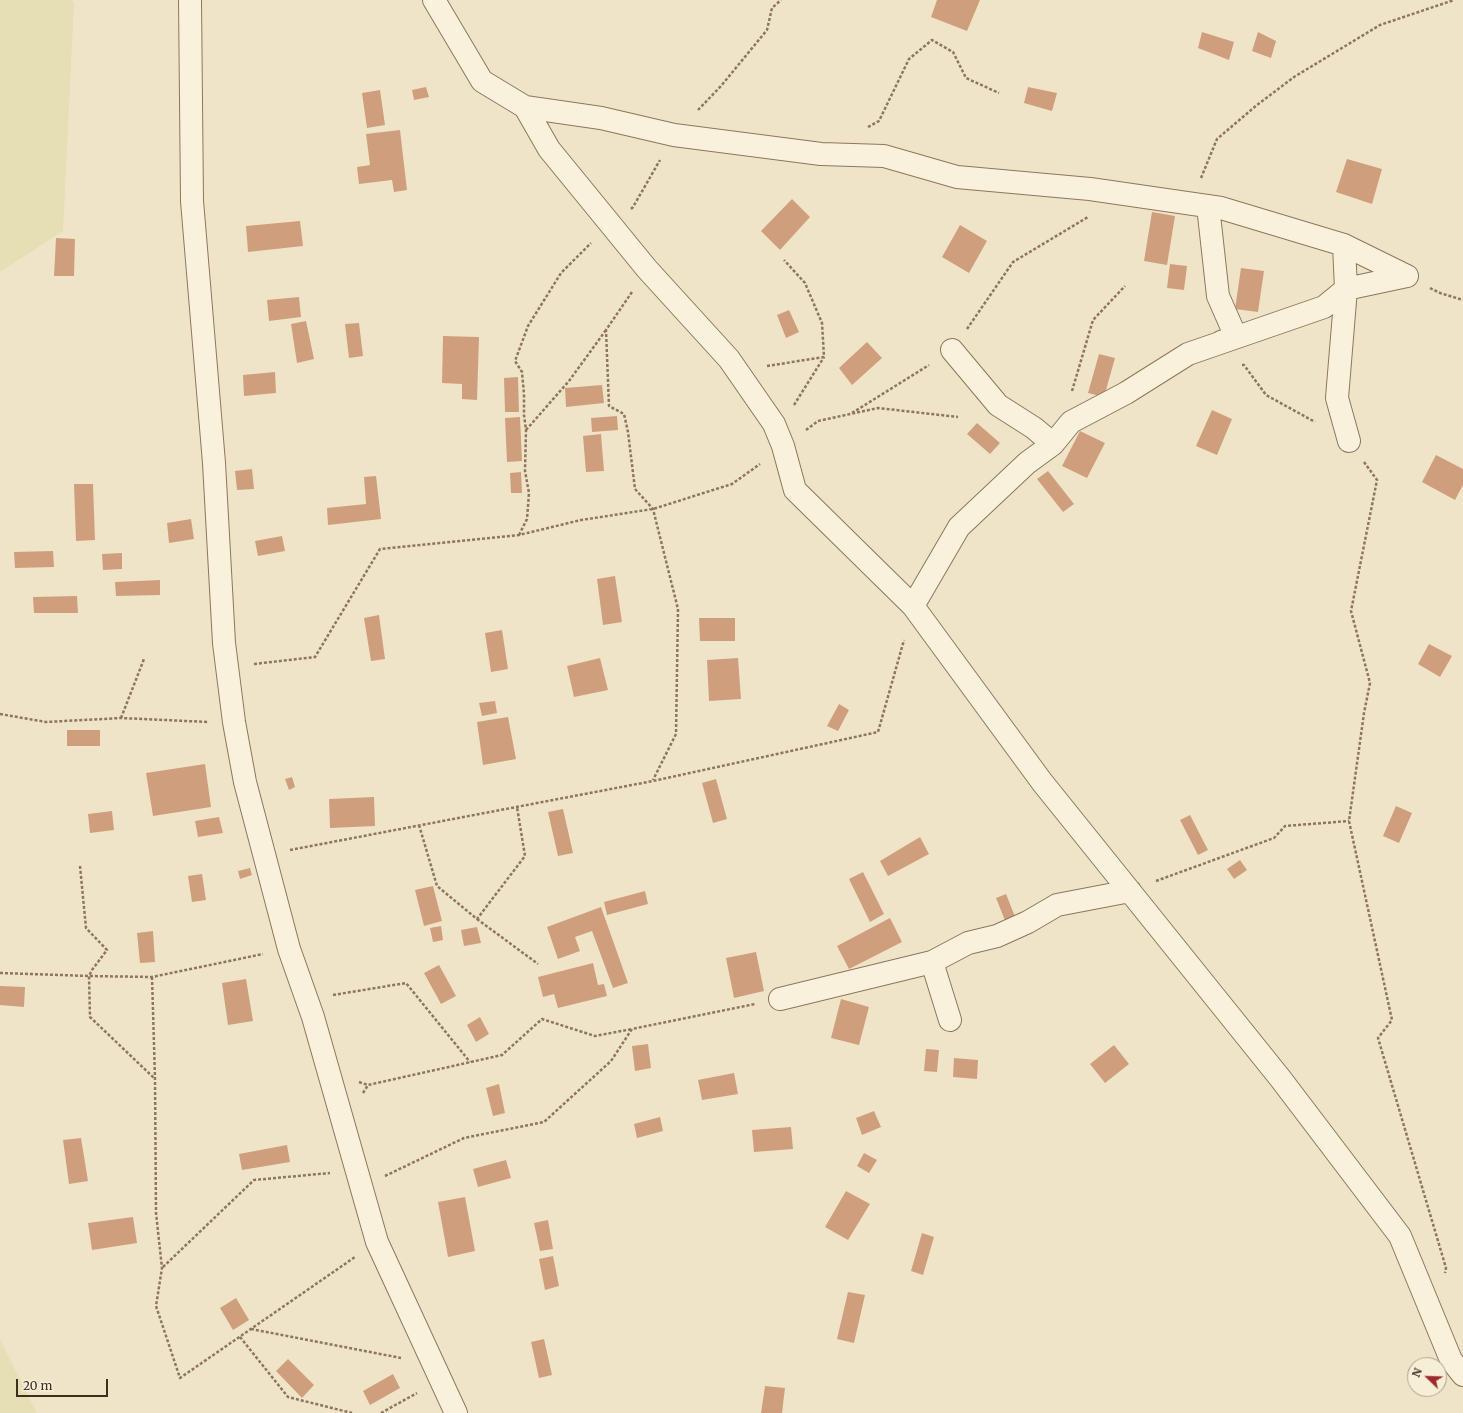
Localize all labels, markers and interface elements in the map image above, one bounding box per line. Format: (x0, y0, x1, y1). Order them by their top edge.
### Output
north arrow (1407, 1357, 1447, 1397)
text: N (1409, 1366, 1425, 1379)
scale bar (18, 1371, 110, 1397)
text: 20 m (23, 1378, 52, 1393)

